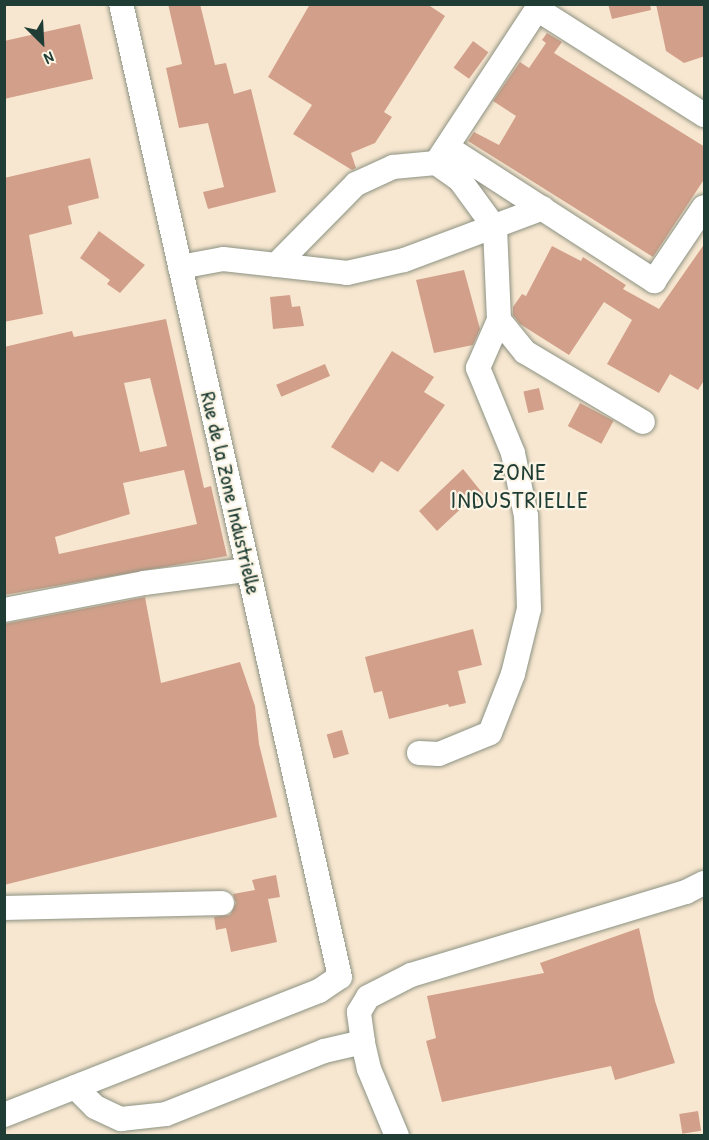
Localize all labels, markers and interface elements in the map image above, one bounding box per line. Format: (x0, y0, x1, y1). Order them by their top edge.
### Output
north arrow (12, 12, 72, 72)
text: N (41, 47, 58, 70)
street label: Rue de la Zone Industrielle (195, 389, 267, 597)
district label: ZONE INDUSTRIELLE (451, 458, 589, 514)

